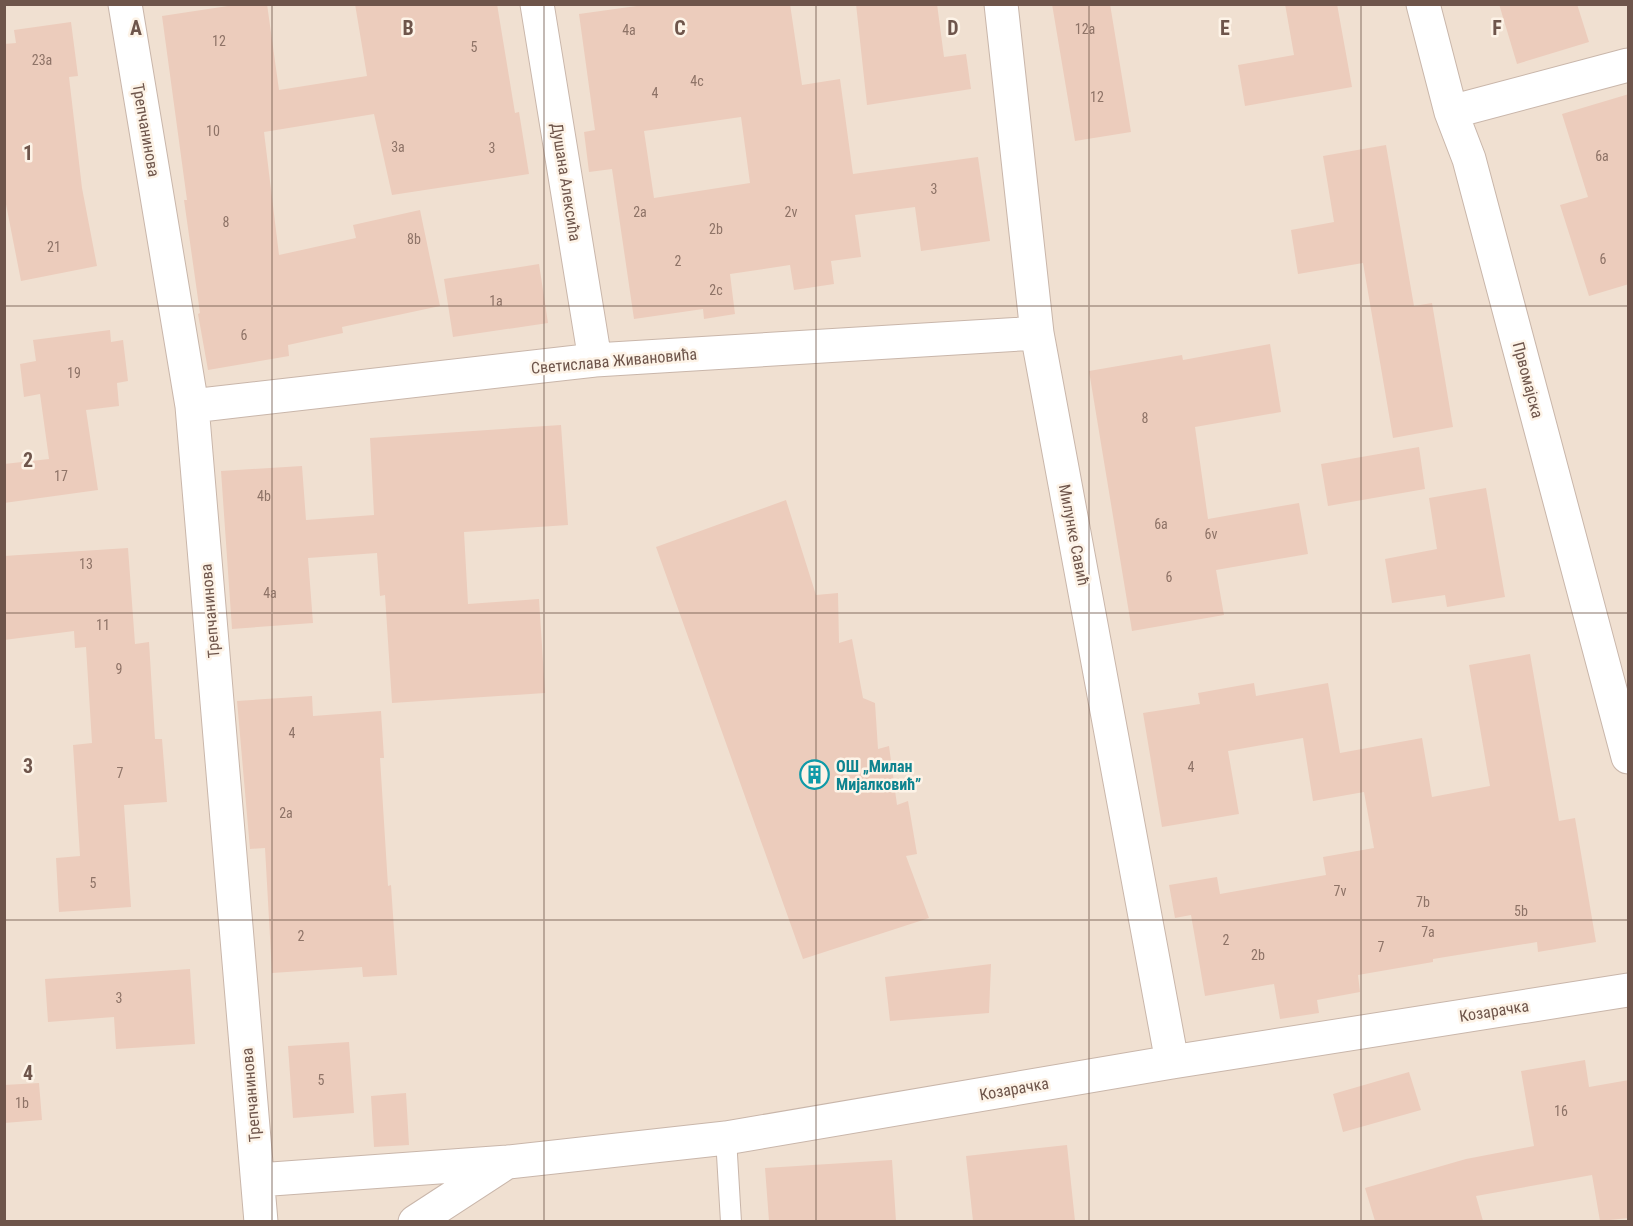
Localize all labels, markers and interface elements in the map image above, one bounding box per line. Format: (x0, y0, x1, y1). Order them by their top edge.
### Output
text: A (130, 16, 142, 40)
text: B (402, 16, 414, 40)
text: C (674, 16, 686, 40)
text: D (947, 16, 959, 40)
text: E (1220, 16, 1230, 40)
text: F (1492, 16, 1502, 40)
house number: 12a (1075, 21, 1095, 37)
house number: 4a (622, 22, 636, 38)
house number: 12 (212, 33, 226, 49)
house number: 5 (471, 39, 478, 55)
house number: 23a (32, 52, 52, 68)
house number: 4c (690, 73, 704, 89)
street label: Трепчанинова (128, 82, 164, 178)
house number: 4 (652, 85, 659, 101)
house number: 12 (1090, 89, 1104, 105)
street label: Душана Алексића (547, 122, 585, 242)
house number: 10 (206, 123, 220, 139)
house number: 3a (391, 139, 405, 155)
house number: 3 (489, 140, 495, 156)
text: 1 (23, 141, 33, 165)
house number: 6a (1595, 148, 1609, 164)
house number: 3 (931, 181, 937, 197)
house number: 2a (633, 204, 647, 220)
house number: 2v (785, 204, 797, 220)
house number: 8 (223, 214, 230, 230)
house number: 2b (709, 221, 723, 237)
house number: 8b (407, 231, 421, 247)
house number: 21 (47, 239, 61, 255)
house number: 6 (1600, 251, 1607, 267)
house number: 2 (675, 253, 682, 269)
house number: 2c (709, 282, 723, 298)
house number: 1a (489, 293, 503, 309)
house number: 6 (241, 327, 248, 343)
street label: Првомајска (1509, 340, 1547, 420)
street label: Светислава Живановића (530, 344, 698, 378)
house number: 19 (67, 365, 81, 381)
house number: 8 (1142, 410, 1149, 426)
text: 2 (23, 448, 33, 472)
house number: 17 (54, 468, 68, 484)
street label: Милунке Савић (1055, 483, 1093, 587)
house number: 4b (257, 488, 271, 504)
house number: 6a (1154, 516, 1168, 532)
house number: 6v (1205, 526, 1217, 542)
house number: 13 (79, 556, 93, 572)
street label: Трепчанинова (196, 563, 224, 659)
house number: 6 (1166, 569, 1173, 585)
house number: 4a (263, 585, 277, 601)
house number: 11 (96, 617, 110, 633)
house number: 9 (116, 661, 122, 677)
house number: 4 (289, 725, 296, 741)
text: 3 (23, 754, 33, 778)
place label: ОШ „Милан Мијалковић” (836, 757, 921, 794)
building icon: ОШ „Милан Мијалковић” (799, 759, 831, 791)
house number: 4 (1188, 759, 1195, 775)
house number: 7 (117, 765, 124, 781)
house number: 2a (279, 805, 293, 821)
house number: 5 (90, 875, 97, 891)
house number: 7v (1334, 883, 1346, 899)
house number: 7b (1416, 894, 1430, 910)
house number: 5b (1514, 903, 1528, 919)
house number: 7a (1421, 924, 1435, 940)
house number: 2 (298, 928, 305, 944)
house number: 2 (1223, 932, 1230, 948)
house number: 7 (1378, 939, 1385, 955)
house number: 2b (1251, 947, 1265, 963)
house number: 3 (116, 990, 122, 1006)
street label: Козарачка (1458, 996, 1530, 1026)
street label: Трепчанинова (237, 1047, 265, 1143)
text: 4 (23, 1061, 33, 1085)
house number: 5 (318, 1072, 325, 1088)
street label: Козарачка (978, 1074, 1050, 1104)
house number: 1b (15, 1095, 29, 1111)
house number: 16 (1554, 1103, 1568, 1119)

